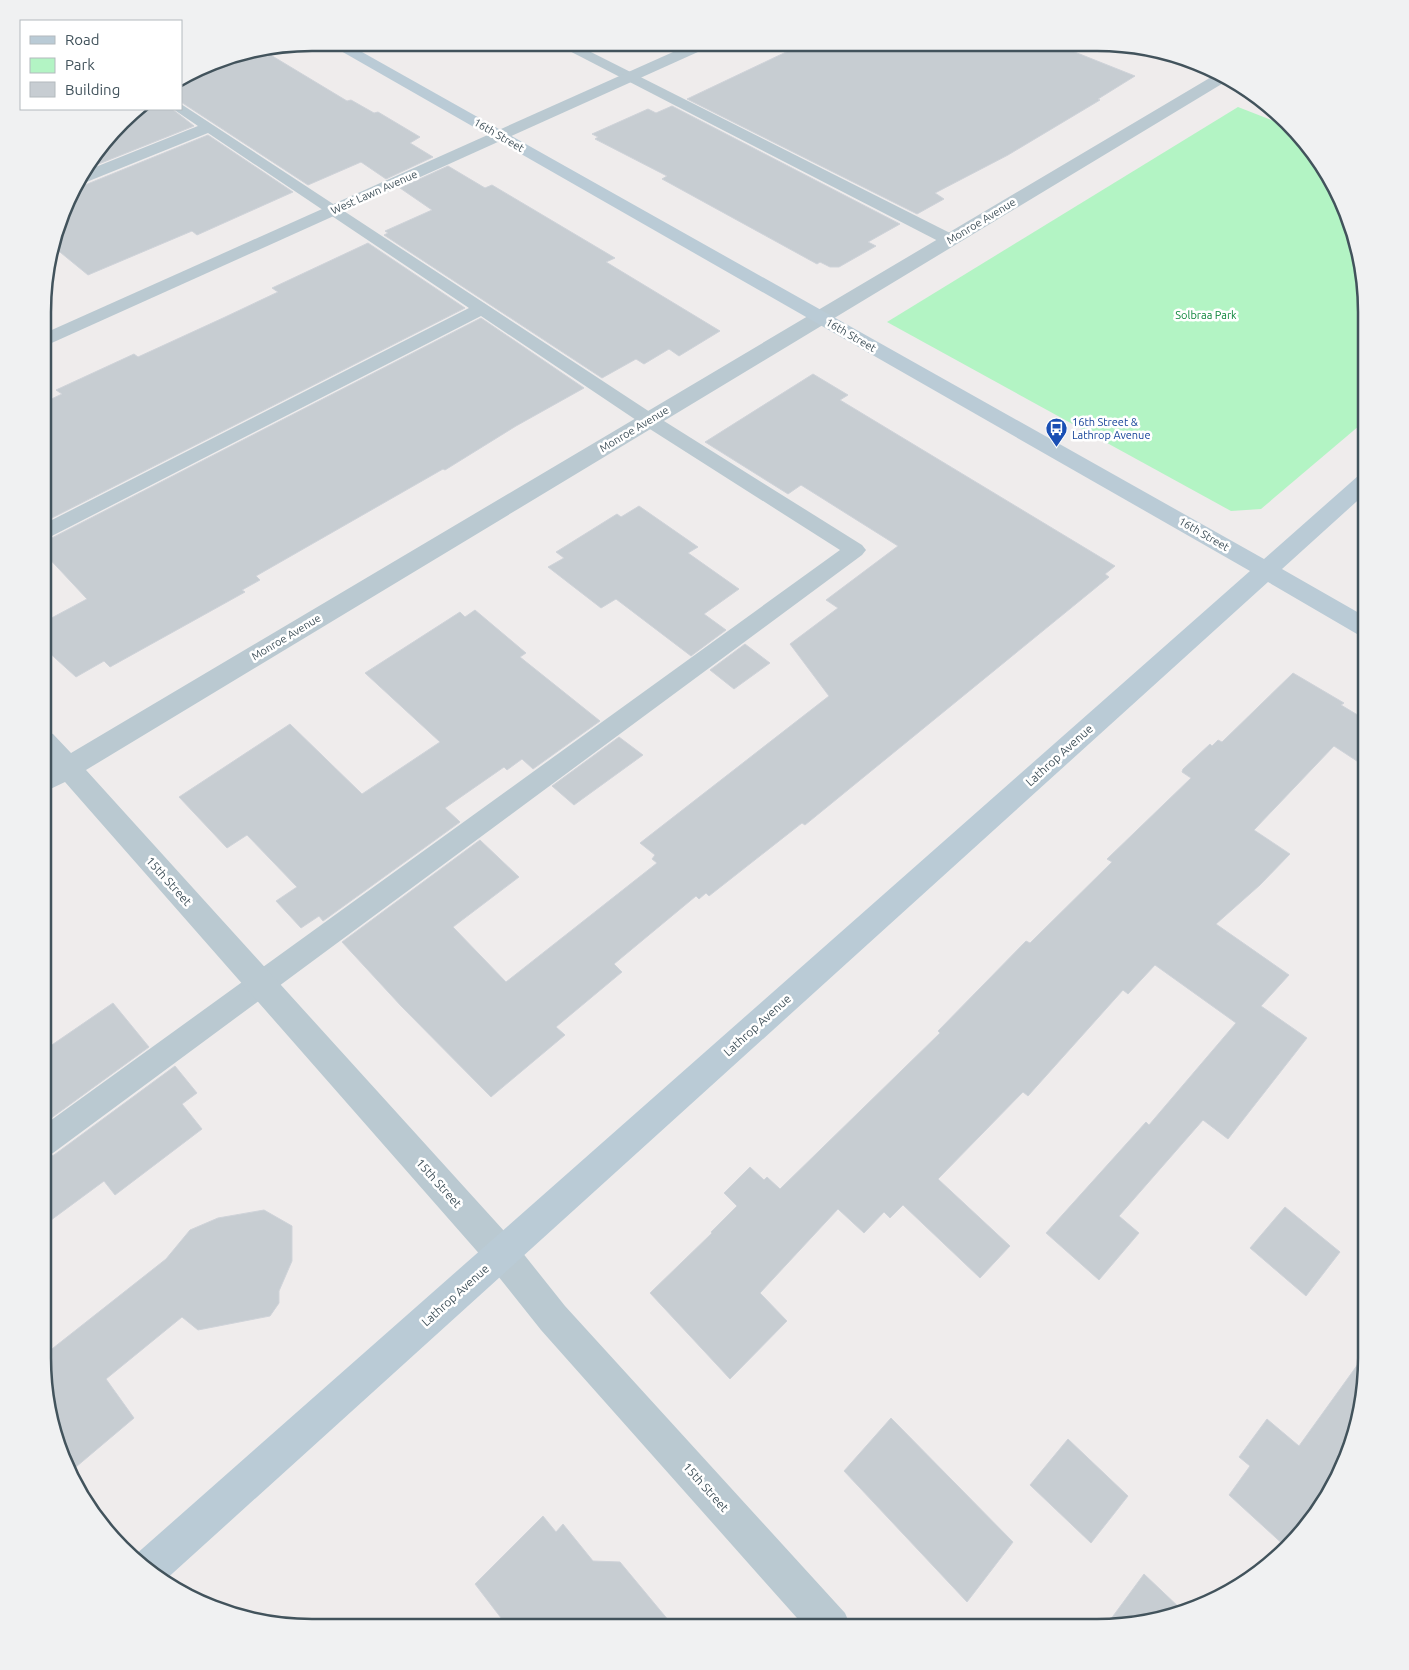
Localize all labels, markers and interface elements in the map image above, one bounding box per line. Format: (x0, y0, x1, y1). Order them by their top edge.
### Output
legend (20, 20, 182, 110)
text: Road (65, 31, 100, 48)
text: Park (65, 56, 95, 73)
text: Building (65, 81, 120, 98)
street label: 16th Street (472, 116, 527, 155)
street label: West Lawn Avenue (329, 168, 419, 216)
street label: Monroe Avenue (944, 196, 1018, 246)
park label: Solbraa Park (1175, 309, 1237, 321)
street label: 16th Street (824, 316, 879, 355)
street label: Monroe Avenue (597, 404, 671, 454)
bus stop icon: 16th Street & Lathrop Avenue (1044, 416, 1068, 447)
place label: 16th Street & Lathrop Avenue (1072, 416, 1150, 441)
street label: 16th Street (1177, 515, 1232, 554)
street label: Monroe Avenue (249, 612, 323, 662)
street label: Lathrop Avenue (1023, 722, 1095, 788)
street label: 15th Street (144, 854, 195, 908)
street label: Lathrop Avenue (721, 992, 793, 1058)
street label: 15th Street (414, 1156, 465, 1210)
street label: Lathrop Avenue (419, 1262, 491, 1328)
street label: 15th Street (681, 1460, 732, 1514)

